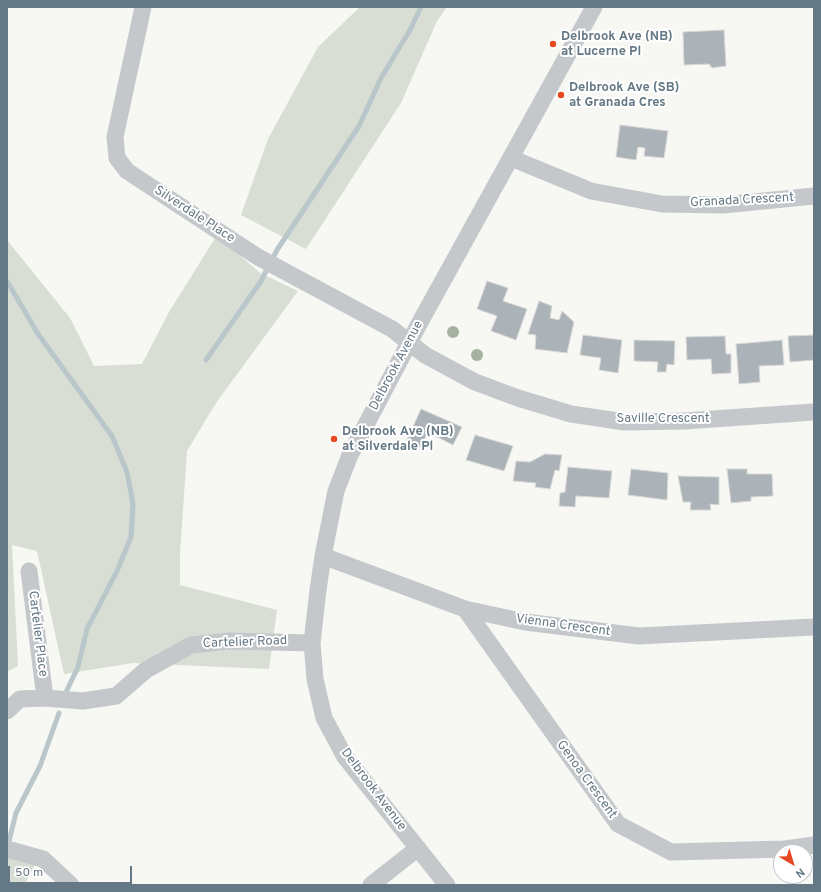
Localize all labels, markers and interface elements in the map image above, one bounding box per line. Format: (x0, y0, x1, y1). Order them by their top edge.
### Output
place label: Delbrook Ave (NB) at Lucerne Pl (561, 29, 673, 60)
marker: Delbrook Ave (NB) at Lucerne Pl (548, 39, 558, 49)
place label: Delbrook Ave (SB) at Granada Cres (569, 80, 679, 111)
marker: Delbrook Ave (SB) at Granada Cres (556, 90, 566, 100)
street label: Silverdale Place (151, 183, 237, 247)
street label: Granada Crescent (690, 190, 794, 212)
street label: Delbrook Avenue (367, 319, 427, 413)
street label: Saville Crescent (616, 411, 710, 427)
place label: Delbrook Ave (NB) at Silverdale Pl (342, 424, 454, 455)
marker: Delbrook Ave (NB) at Silverdale Pl (329, 434, 339, 444)
street label: Cartelier Place (24, 590, 50, 678)
street label: Vienna Crescent (515, 612, 611, 640)
street label: Cartelier Road (203, 634, 287, 652)
street label: Genoa Crescent (552, 738, 620, 822)
street label: Delbrook Avenue (337, 746, 409, 834)
north arrow (773, 844, 813, 884)
scale bar (10, 858, 134, 884)
text: 50 m (15, 865, 43, 881)
text: N (792, 865, 807, 881)

